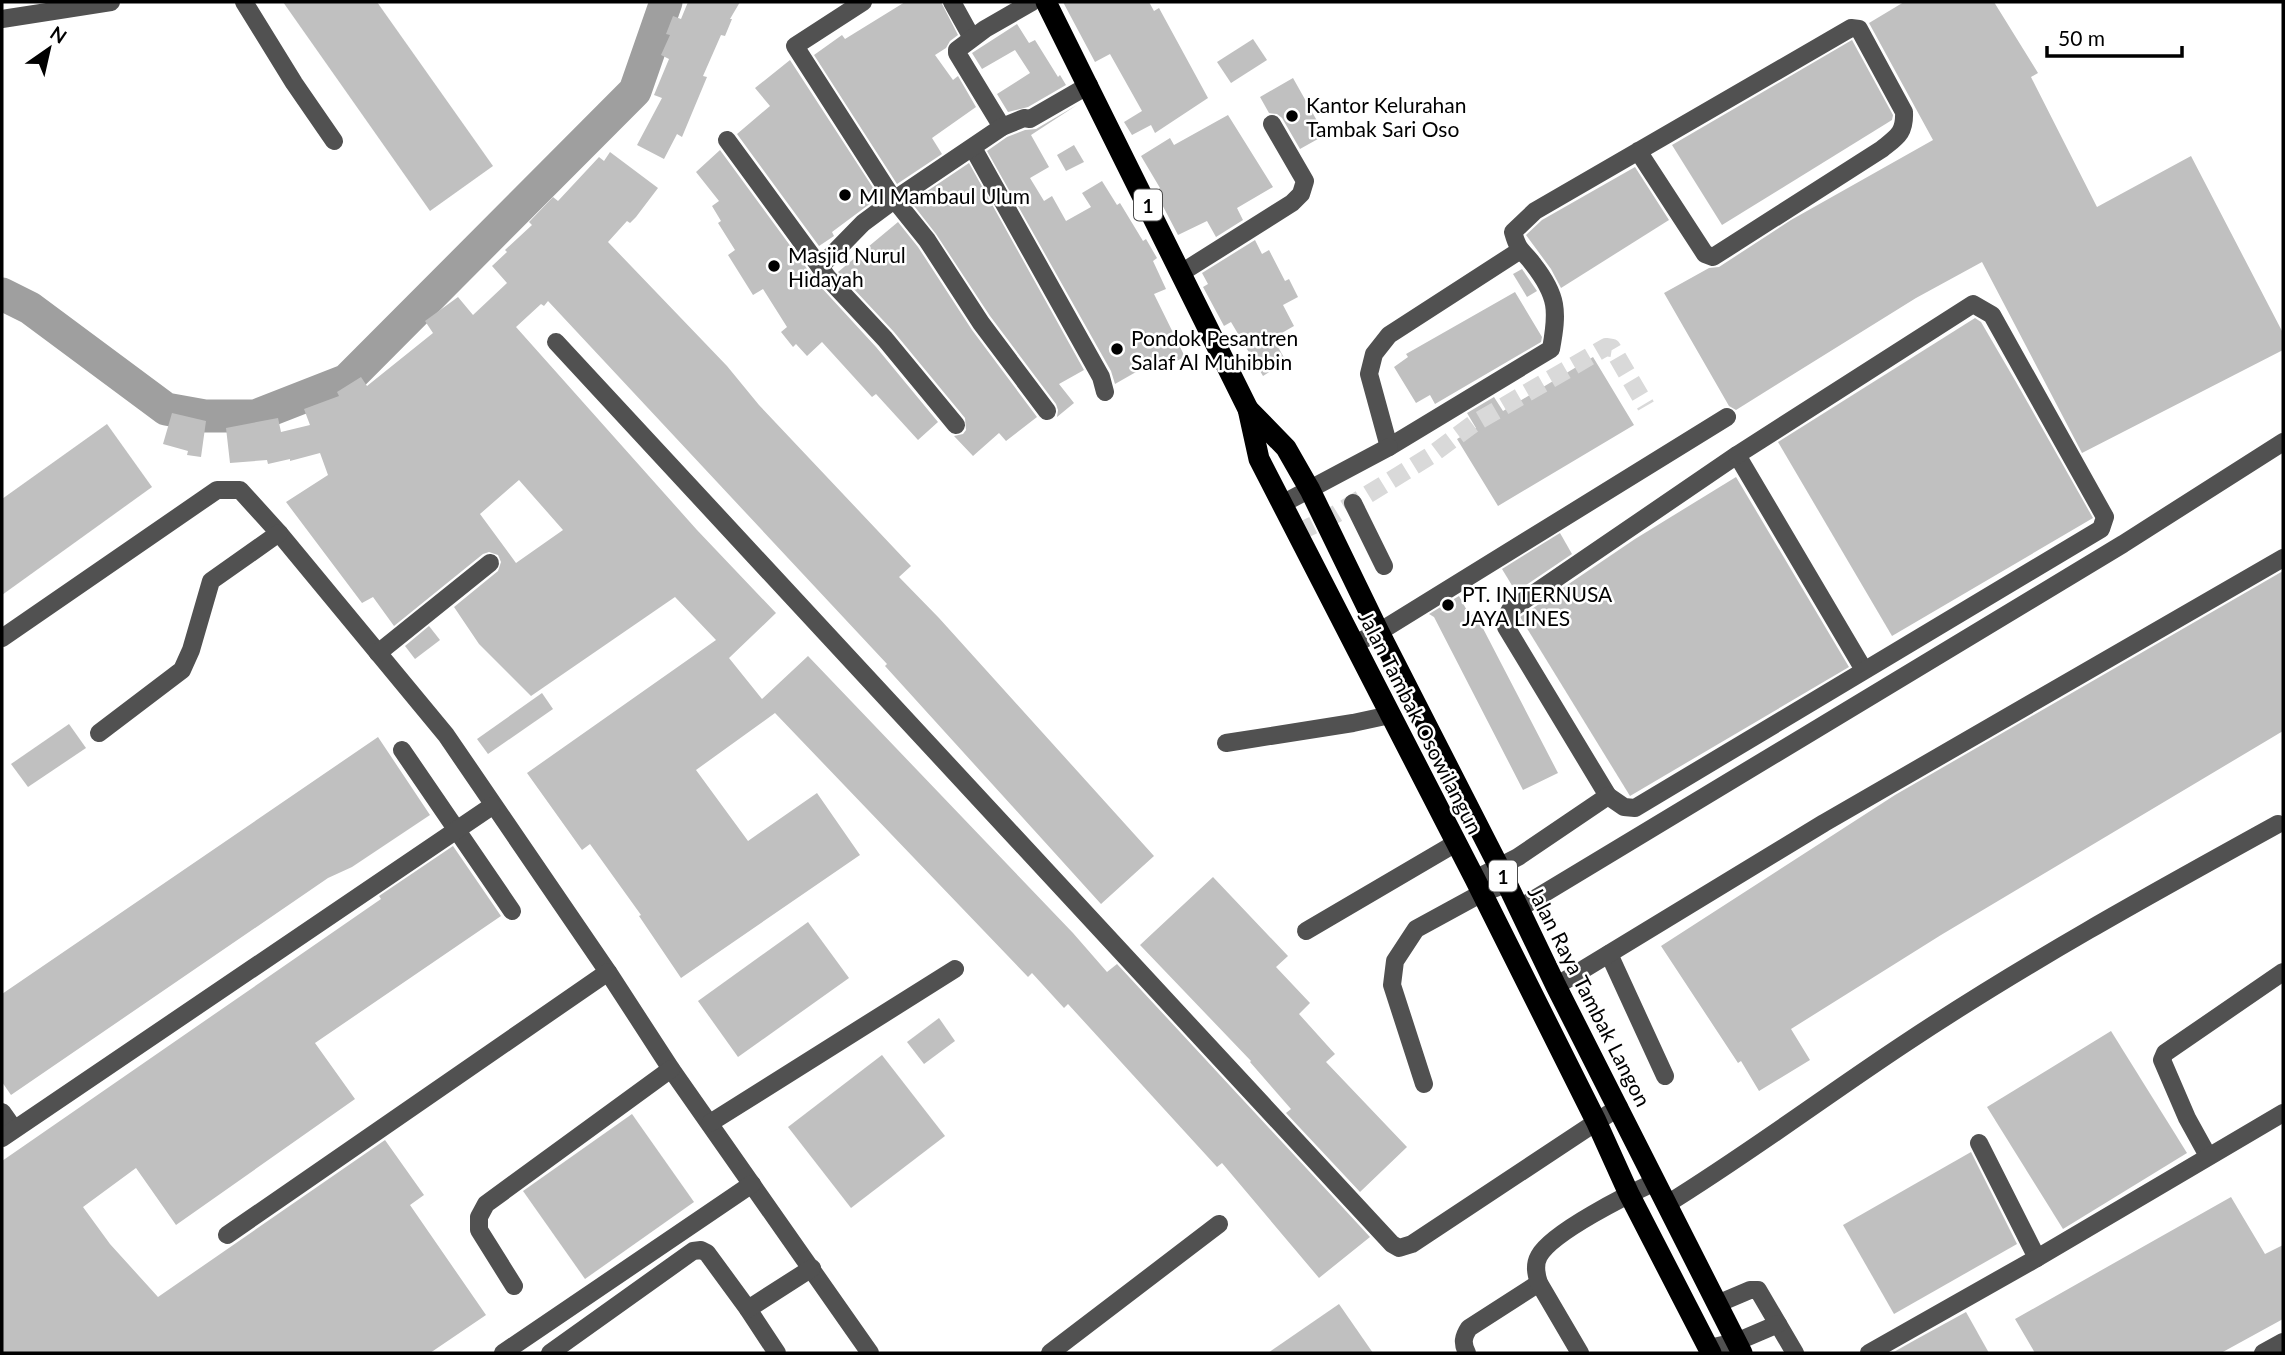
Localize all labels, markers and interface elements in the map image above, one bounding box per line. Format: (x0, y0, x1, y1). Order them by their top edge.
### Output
north arrow (14, 14, 84, 84)
scale bar (2047, 14, 2182, 58)
text: N (46, 21, 71, 48)
text: 50 m (2058, 25, 2105, 50)
place label: Kantor Kelurahan Tambak Sari Oso (1306, 92, 1466, 141)
marker: Kantor Kelurahan Tambak Sari Oso (1284, 108, 1300, 124)
place label: MI Mambaul Ulum (859, 183, 1030, 208)
marker: MI Mambaul Ulum (837, 187, 853, 203)
road number: 1 (1134, 190, 1162, 220)
place label: Masjid Nurul Hidayah (788, 242, 906, 291)
marker: Masjid Nurul Hidayah (766, 258, 782, 274)
place label: Pondok Pesantren Salaf Al Muhibbin (1131, 325, 1298, 374)
marker: Pondok Pesantren Salaf Al Muhibbin (1109, 341, 1125, 357)
place label: PT. INTERNUSA JAYA LINES (1462, 581, 1613, 630)
marker: PT. INTERNUSA JAYA LINES (1440, 597, 1456, 613)
street label: Jalan Tambak Osowilangun (1354, 606, 1488, 838)
road number: 1 (1489, 860, 1517, 891)
street label: Jalan Raya Tambak Langon (1524, 882, 1656, 1110)

